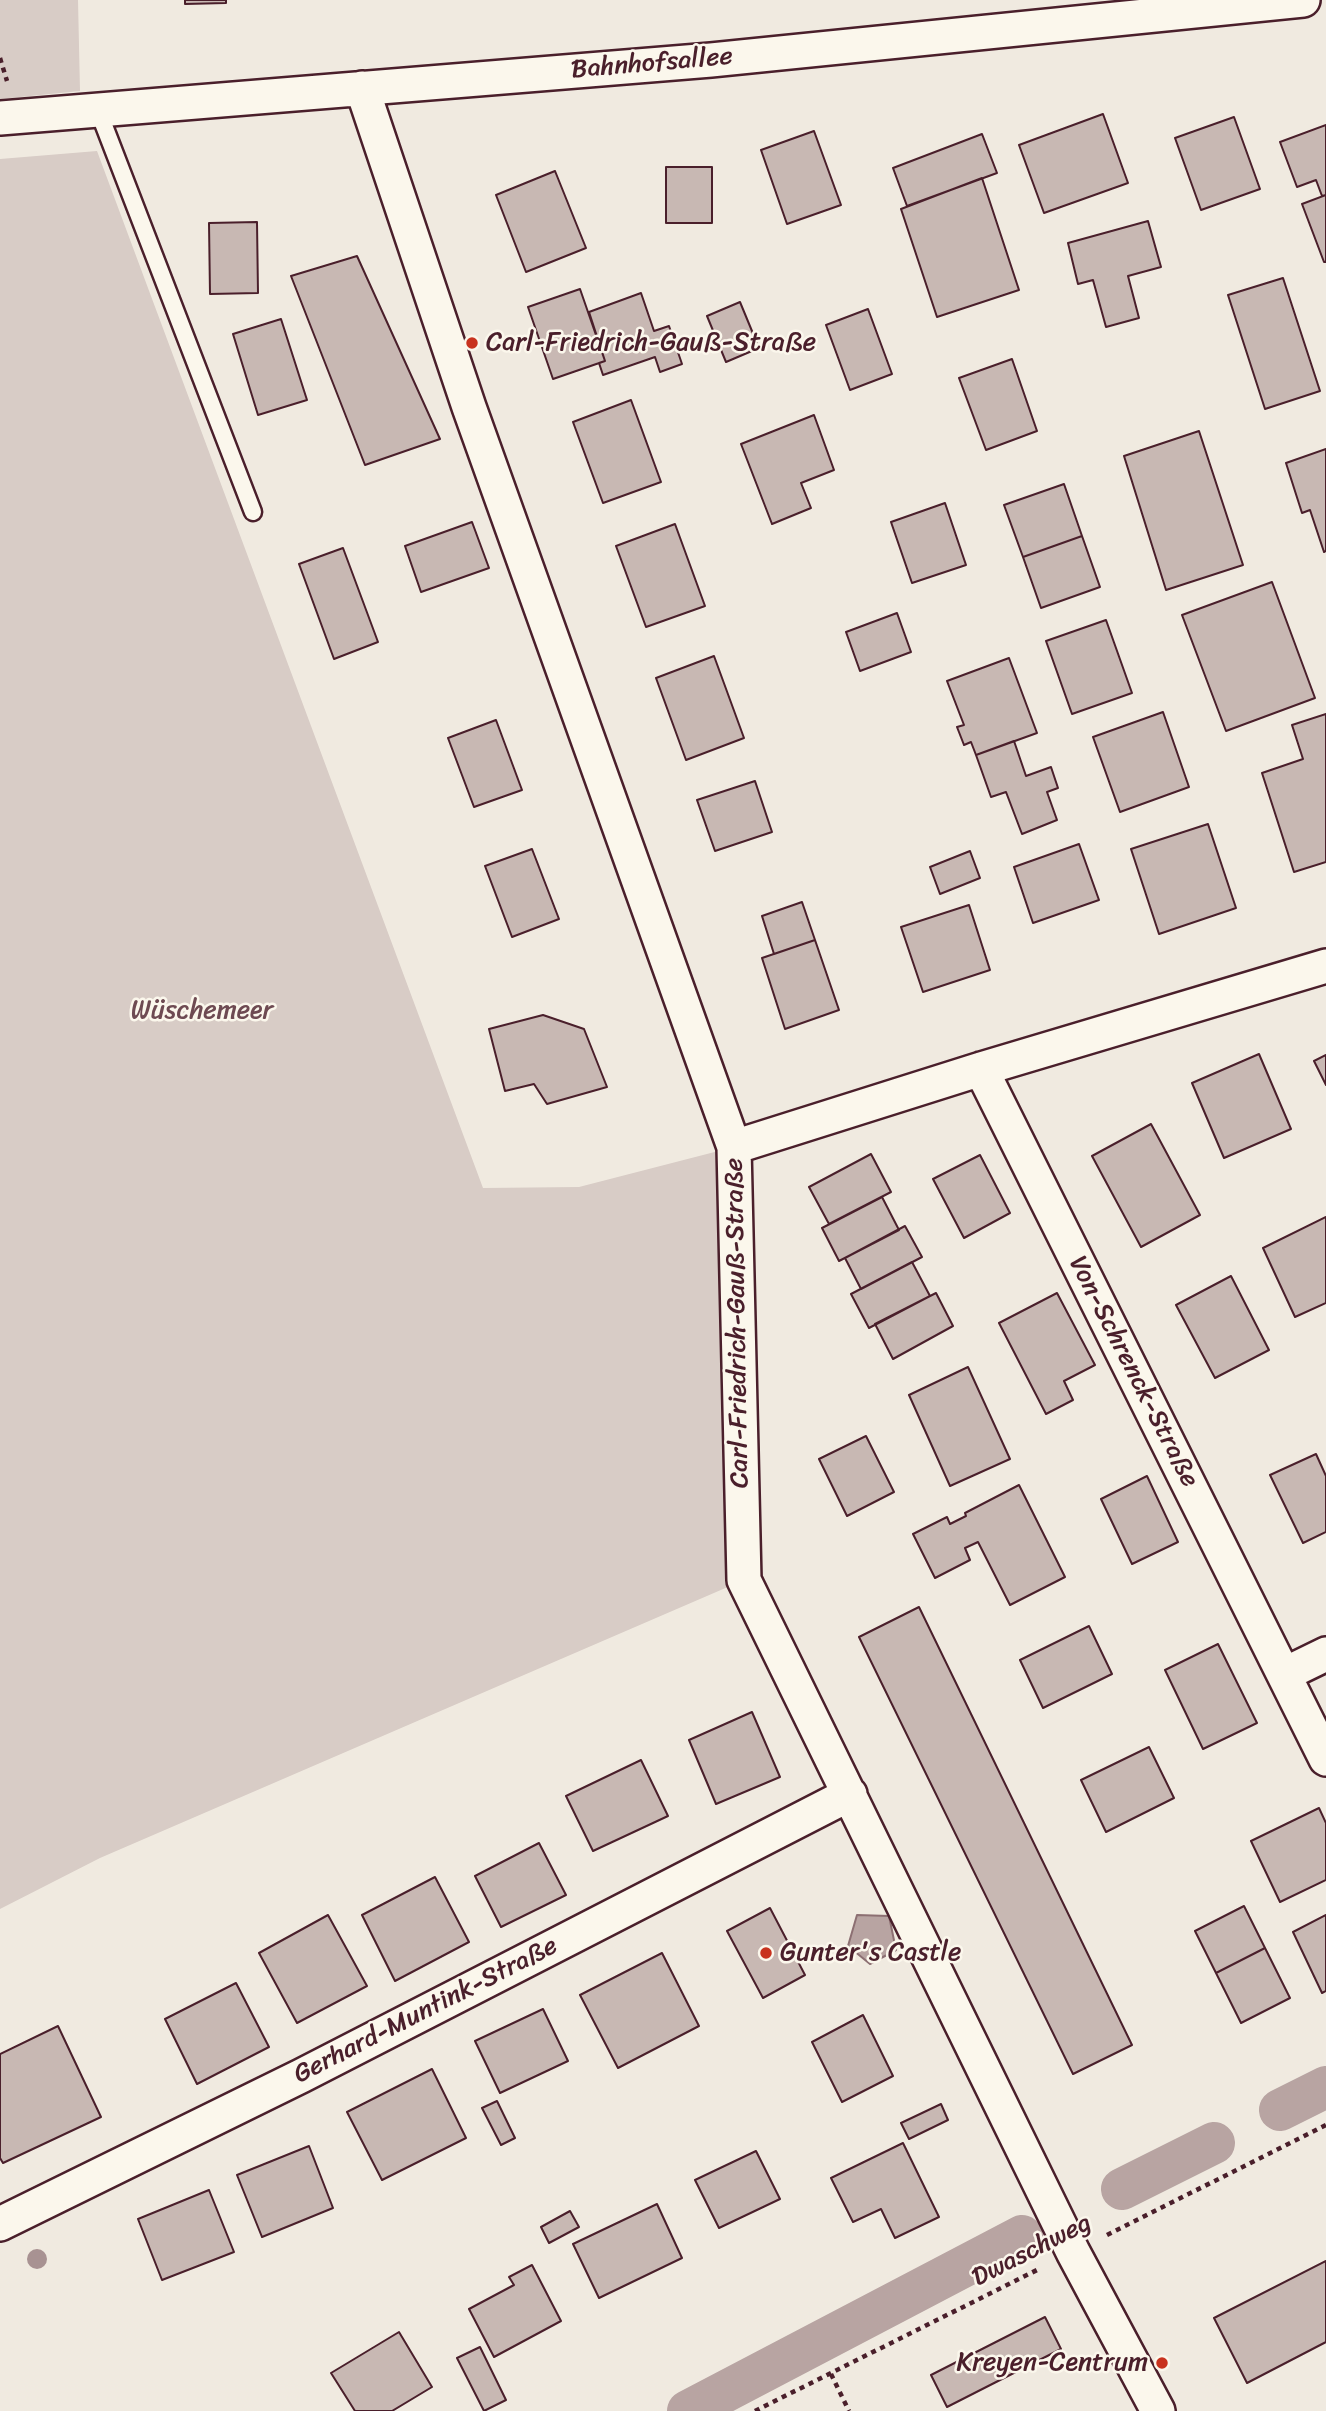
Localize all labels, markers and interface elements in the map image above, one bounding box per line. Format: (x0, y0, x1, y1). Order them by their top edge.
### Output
street label: Bahnhofsallee (570, 41, 734, 87)
place label: Carl-Friedrich-Gauß-Straße (486, 327, 816, 359)
marker: Carl-Friedrich-Gauß-Straße (464, 335, 480, 351)
park label: Wüschemeer (131, 995, 273, 1027)
street label: Carl-Friedrich-Gauß-Straße (720, 1158, 756, 1488)
street label: Von-Schrenck-Straße (1061, 1251, 1205, 1493)
street label: Gerhard-Muntink-Straße (289, 1931, 563, 2091)
place label: Gunter's Castle (780, 1937, 961, 1969)
marker: Gunter's Castle (758, 1945, 774, 1961)
street label: Dwaschweg (967, 2208, 1097, 2294)
place label: Kreyen-Centrum (956, 2347, 1148, 2379)
marker: Kreyen-Centrum (1154, 2355, 1170, 2371)

